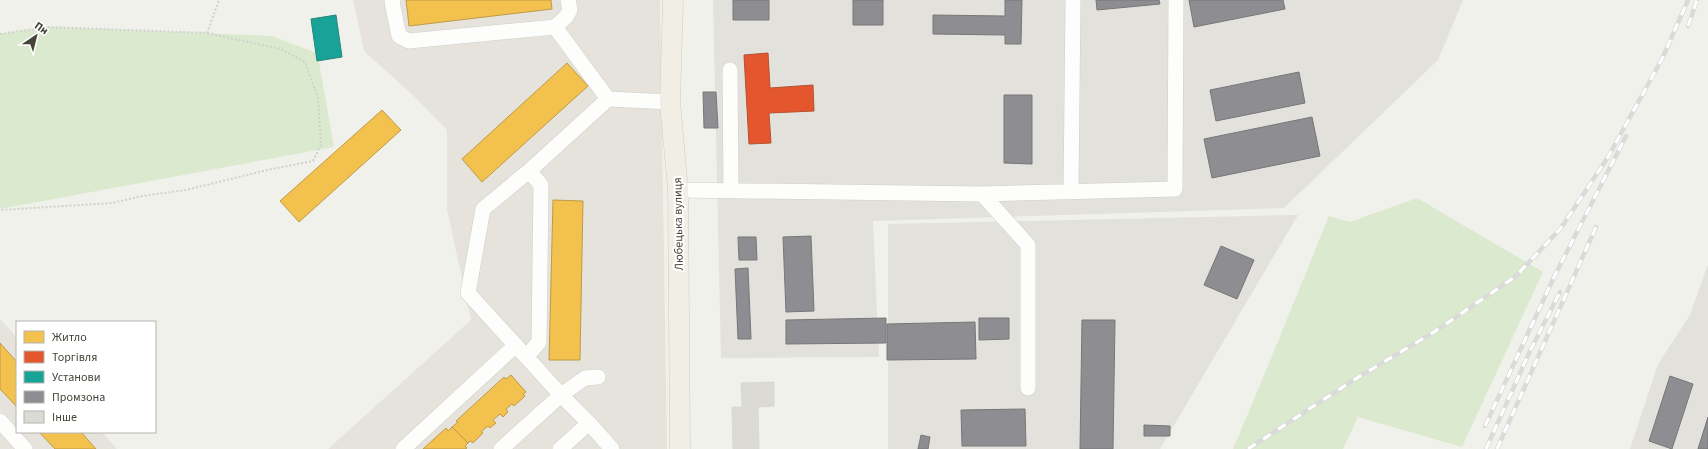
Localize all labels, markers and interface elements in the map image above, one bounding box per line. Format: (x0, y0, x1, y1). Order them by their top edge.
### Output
north arrow (16, 16, 56, 56)
text: Пн (32, 18, 51, 38)
street label: Любецька вулиця (669, 177, 688, 271)
legend (16, 321, 156, 433)
text: Житло (52, 329, 87, 346)
text: Торгівля (52, 349, 97, 366)
text: Установи (52, 369, 100, 386)
text: Промзона (52, 389, 105, 406)
text: Інше (52, 409, 77, 426)

